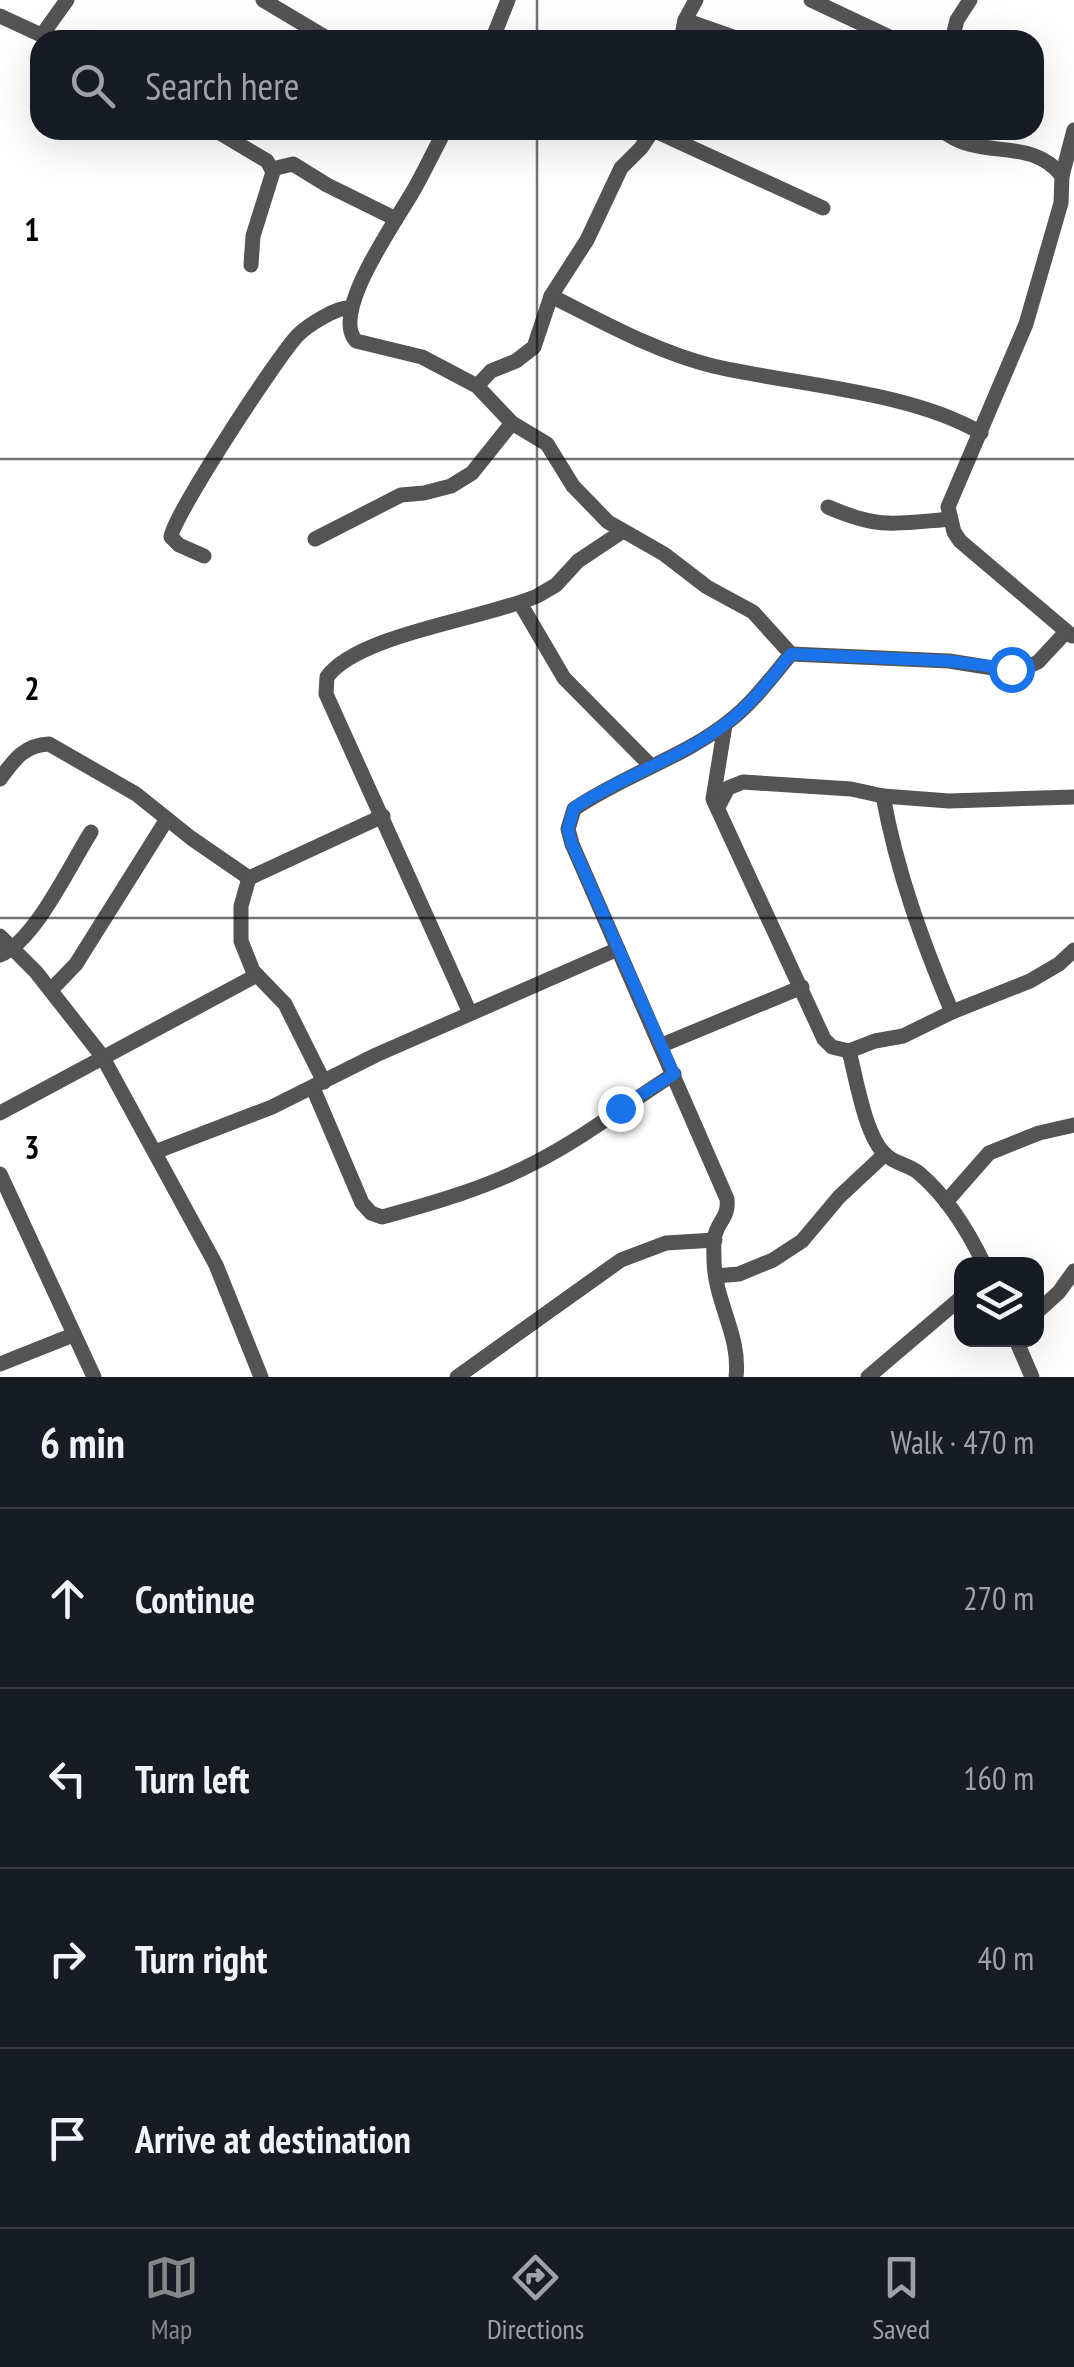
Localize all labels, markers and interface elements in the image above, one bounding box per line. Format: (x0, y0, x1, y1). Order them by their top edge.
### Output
search box (30, 30, 1044, 140)
icon: search (65, 58, 120, 113)
text: Search here (145, 61, 299, 110)
text: 1 (24, 208, 40, 250)
route start (989, 647, 1035, 693)
text: 2 (24, 667, 40, 709)
route end (598, 1086, 644, 1132)
text: 3 (24, 1126, 40, 1168)
map controls (954, 1257, 1044, 1347)
button: layers (954, 1257, 1044, 1347)
text: 6 min (40, 1415, 125, 1470)
text: Walk · 470 m (890, 1421, 1034, 1463)
icon: ahead (40, 1571, 95, 1626)
text: Continue (135, 1574, 255, 1623)
text: 270 m (963, 1577, 1034, 1619)
icon: left (40, 1751, 95, 1806)
text: Turn left (135, 1754, 249, 1803)
text: 160 m (963, 1757, 1034, 1799)
icon: right (40, 1931, 95, 1986)
text: Turn right (135, 1934, 267, 1983)
text: 40 m (978, 1937, 1034, 1979)
icon: arrive (40, 2111, 95, 2166)
text: Arrive at destination (135, 2114, 411, 2163)
tab: Map (144, 2250, 199, 2347)
tab: Directions (487, 2250, 584, 2347)
tab: Saved (872, 2250, 930, 2347)

